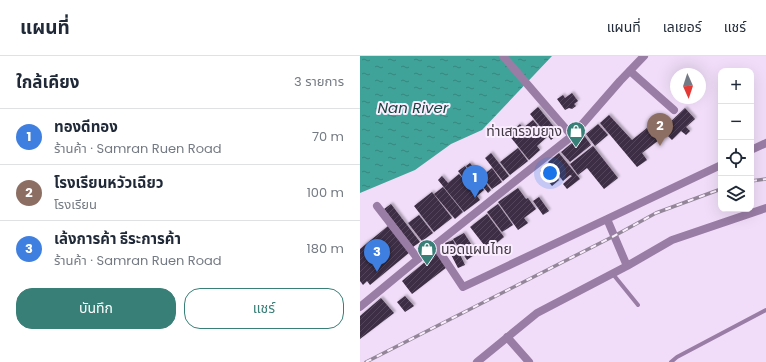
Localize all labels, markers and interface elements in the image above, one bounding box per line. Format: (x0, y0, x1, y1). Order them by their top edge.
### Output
text: แผนที่ (20, 14, 70, 41)
text: แผนที่ (607, 17, 641, 37)
text: เลเยอร์ (663, 17, 702, 37)
text: แชร์ (724, 17, 746, 37)
north arrow (670, 68, 706, 104)
map controls (718, 68, 754, 212)
button: + (718, 68, 754, 104)
text: ใกล้เคียง (16, 70, 79, 94)
text: 3 รายการ (294, 72, 344, 91)
water label: Nan River (378, 97, 449, 118)
button: − (718, 104, 754, 140)
pin: 2 (647, 113, 673, 146)
text: ทองดีทอง (54, 116, 118, 137)
shop icon: ท่าเสารวมยาง (565, 120, 587, 148)
place label: ท่าเสารวมยาง (486, 121, 562, 141)
text: 1 (27, 127, 31, 146)
text: 70 m (312, 127, 344, 146)
text: ร้านค้า · Samran Ruen Road (54, 139, 222, 158)
button: locate (718, 140, 754, 176)
your location (540, 163, 560, 183)
pin: 1 (462, 165, 488, 198)
text: โรงเรียนหวัวเฉียว (54, 172, 164, 193)
button: layers (718, 176, 754, 212)
text: 2 (25, 183, 33, 202)
text: 100 m (307, 183, 344, 202)
text: โรงเรียน (54, 195, 97, 214)
text: เล้งการค้า ธีระการค้า (54, 228, 181, 249)
shop icon: นวดแผนไทย (416, 238, 438, 266)
text: 3 (25, 239, 33, 258)
text: 180 m (307, 239, 344, 258)
pin: 3 (364, 239, 390, 272)
place label: นวดแผนไทย (441, 239, 512, 259)
text: ร้านค้า · Samran Ruen Road (54, 251, 222, 270)
button: บันทึก (16, 288, 176, 329)
button: แชร์ (184, 288, 344, 329)

